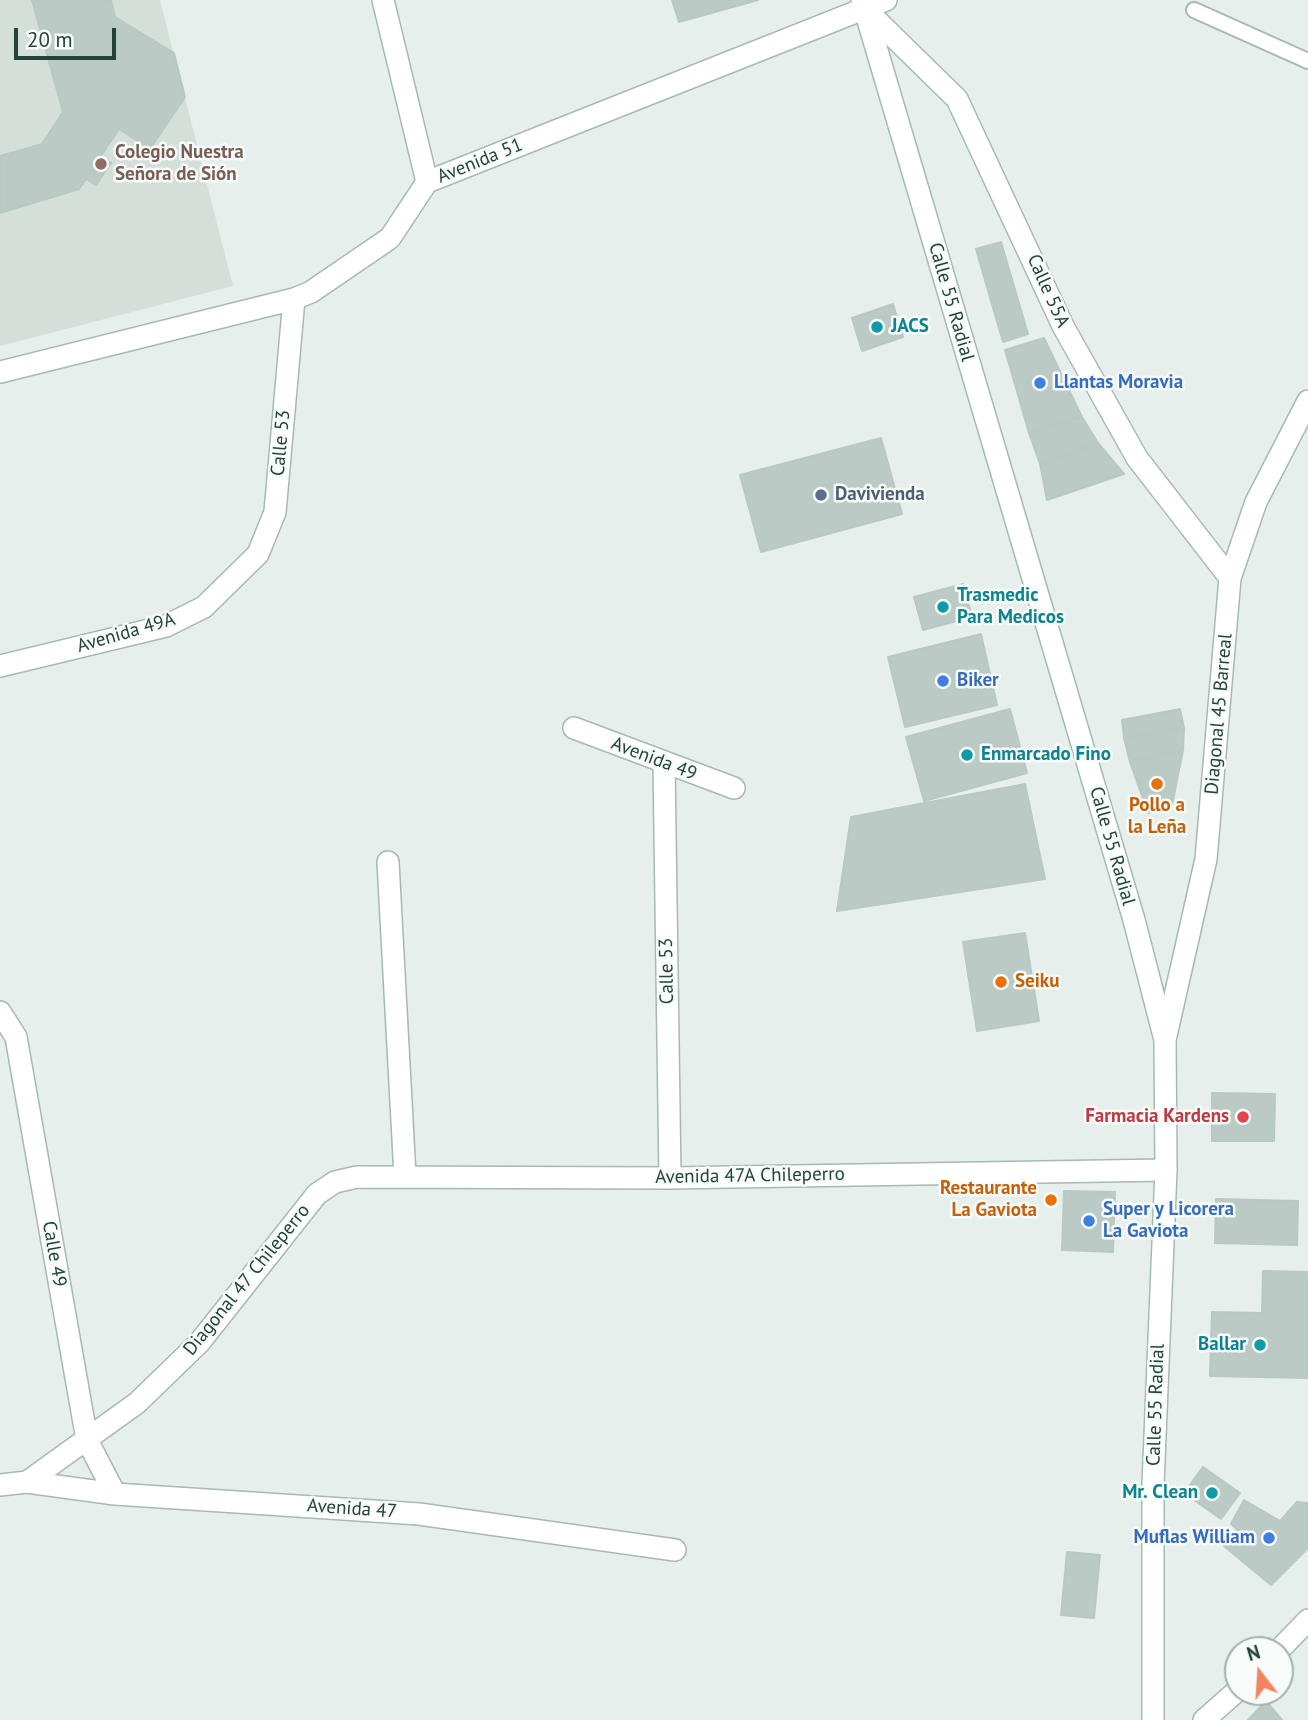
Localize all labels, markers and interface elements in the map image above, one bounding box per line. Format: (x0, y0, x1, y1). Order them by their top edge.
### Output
scale bar (18, 14, 119, 58)
text: 20 m (27, 26, 73, 53)
street label: Avenida 51 (434, 134, 526, 188)
place label: Colegio Nuestra Señora de Sión (115, 142, 244, 186)
marker: Colegio Nuestra Señora de Sión (93, 156, 109, 172)
street label: Calle 55 Radial (923, 240, 979, 364)
street label: Calle 55A (1022, 251, 1074, 331)
place label: JACS (891, 316, 929, 338)
marker: JACS (869, 319, 885, 335)
place label: Llantas Moravia (1054, 372, 1183, 394)
marker: Llantas Moravia (1032, 375, 1048, 391)
street label: Calle 53 (267, 409, 295, 477)
place label: Davivienda (835, 484, 925, 506)
marker: Davivienda (813, 487, 829, 503)
place label: Trasmedic Para Medicos (957, 585, 1064, 629)
marker: Trasmedic Para Medicos (935, 599, 951, 615)
street label: Avenida 49A (74, 608, 178, 658)
street label: Diagonal 45 Barreal (1201, 633, 1237, 795)
place label: Biker (957, 670, 999, 692)
marker: Biker (935, 673, 951, 689)
street label: Avenida 49 (608, 732, 700, 786)
place label: Enmarcado Fino (981, 744, 1111, 766)
marker: Enmarcado Fino (959, 747, 975, 763)
marker: Pollo a la Leña (1149, 776, 1165, 792)
street label: Calle 55 Radial (1084, 784, 1140, 908)
place label: Pollo a la Leña (1128, 795, 1186, 839)
street label: Calle 53 (655, 938, 679, 1004)
place label: Seiku (1015, 971, 1059, 993)
marker: Seiku (993, 974, 1009, 990)
place label: Farmacia Kardens (1085, 1106, 1229, 1128)
marker: Farmacia Kardens (1235, 1109, 1251, 1125)
street label: Avenida 47A Chileperro (655, 1163, 845, 1189)
place label: Restaurante La Gaviota (940, 1178, 1037, 1222)
marker: Restaurante La Gaviota (1043, 1192, 1059, 1208)
place label: Super y Licorera La Gaviota (1103, 1199, 1234, 1243)
street label: Diagonal 47 Chileperro (179, 1200, 315, 1360)
marker: Super y Licorera La Gaviota (1081, 1213, 1097, 1229)
street label: Calle 49 (37, 1219, 71, 1289)
place label: Ballar (1198, 1334, 1246, 1356)
marker: Ballar (1252, 1337, 1268, 1353)
street label: Calle 55 Radial (1142, 1343, 1170, 1467)
place label: Mr. Clean (1122, 1482, 1198, 1504)
marker: Mr. Clean (1204, 1485, 1220, 1501)
street label: Avenida 47 (306, 1494, 398, 1524)
place label: Muflas William (1134, 1527, 1255, 1549)
marker: Muflas William (1261, 1530, 1277, 1546)
north arrow (1224, 1636, 1294, 1706)
text: N (1244, 1640, 1263, 1666)

